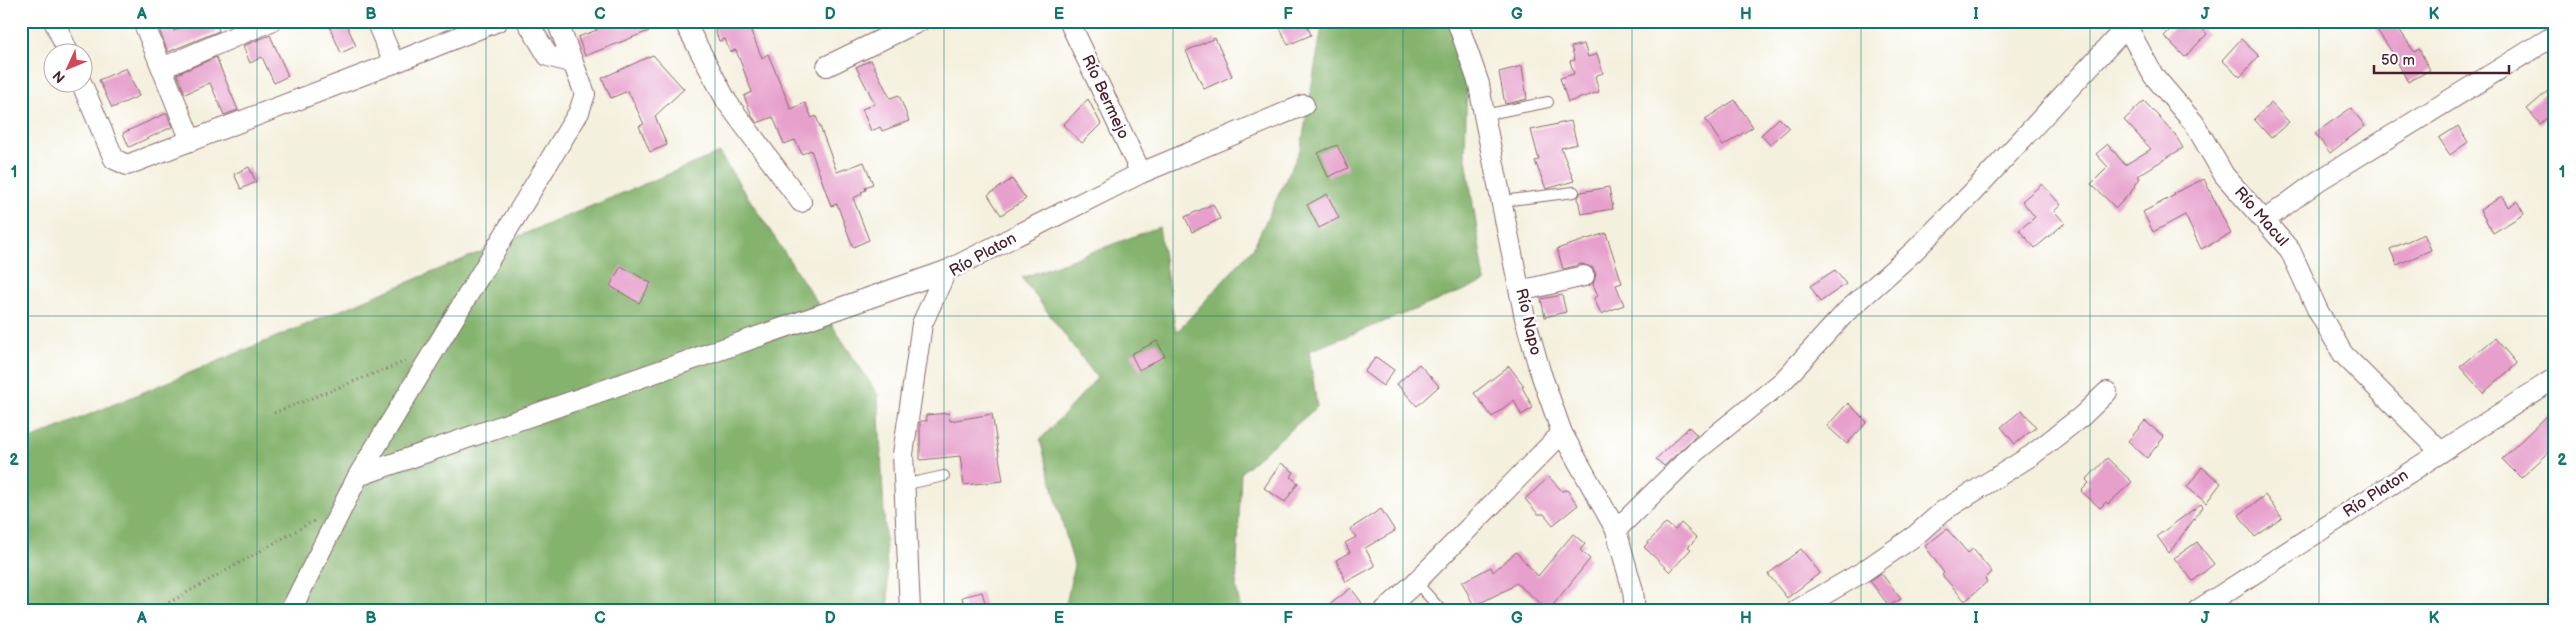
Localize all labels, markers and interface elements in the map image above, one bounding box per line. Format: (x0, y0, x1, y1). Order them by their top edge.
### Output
text: A (136, 5, 147, 24)
text: B (365, 5, 377, 24)
text: C (594, 5, 606, 24)
text: D (824, 5, 836, 24)
text: E (1054, 5, 1064, 24)
text: F (1283, 5, 1293, 24)
text: G (1511, 5, 1523, 24)
text: H (1740, 5, 1752, 24)
text: I (1973, 5, 1979, 24)
text: J (2201, 5, 2210, 24)
text: K (2429, 5, 2440, 24)
north arrow (42, 42, 92, 92)
scale bar (2374, 42, 2508, 74)
text: 50 m (2381, 51, 2415, 70)
street label: Río Bermejo (1077, 52, 1133, 142)
text: N (49, 67, 69, 86)
text: 1 (11, 163, 17, 182)
text: 1 (2559, 163, 2565, 182)
street label: Río Macul (2230, 183, 2292, 251)
street label: Río Platon (946, 229, 1020, 281)
street label: Río Napo (1511, 287, 1545, 357)
text: 2 (9, 451, 19, 470)
text: 2 (2557, 451, 2567, 470)
street label: Río Platon (2340, 466, 2412, 522)
text: A (136, 609, 147, 628)
text: B (365, 609, 377, 628)
text: C (594, 609, 606, 628)
text: D (824, 609, 836, 628)
text: E (1054, 609, 1064, 628)
text: F (1283, 609, 1293, 628)
text: G (1511, 609, 1523, 628)
text: H (1740, 609, 1752, 628)
text: I (1973, 609, 1979, 628)
text: J (2201, 609, 2210, 628)
text: K (2429, 609, 2440, 628)

